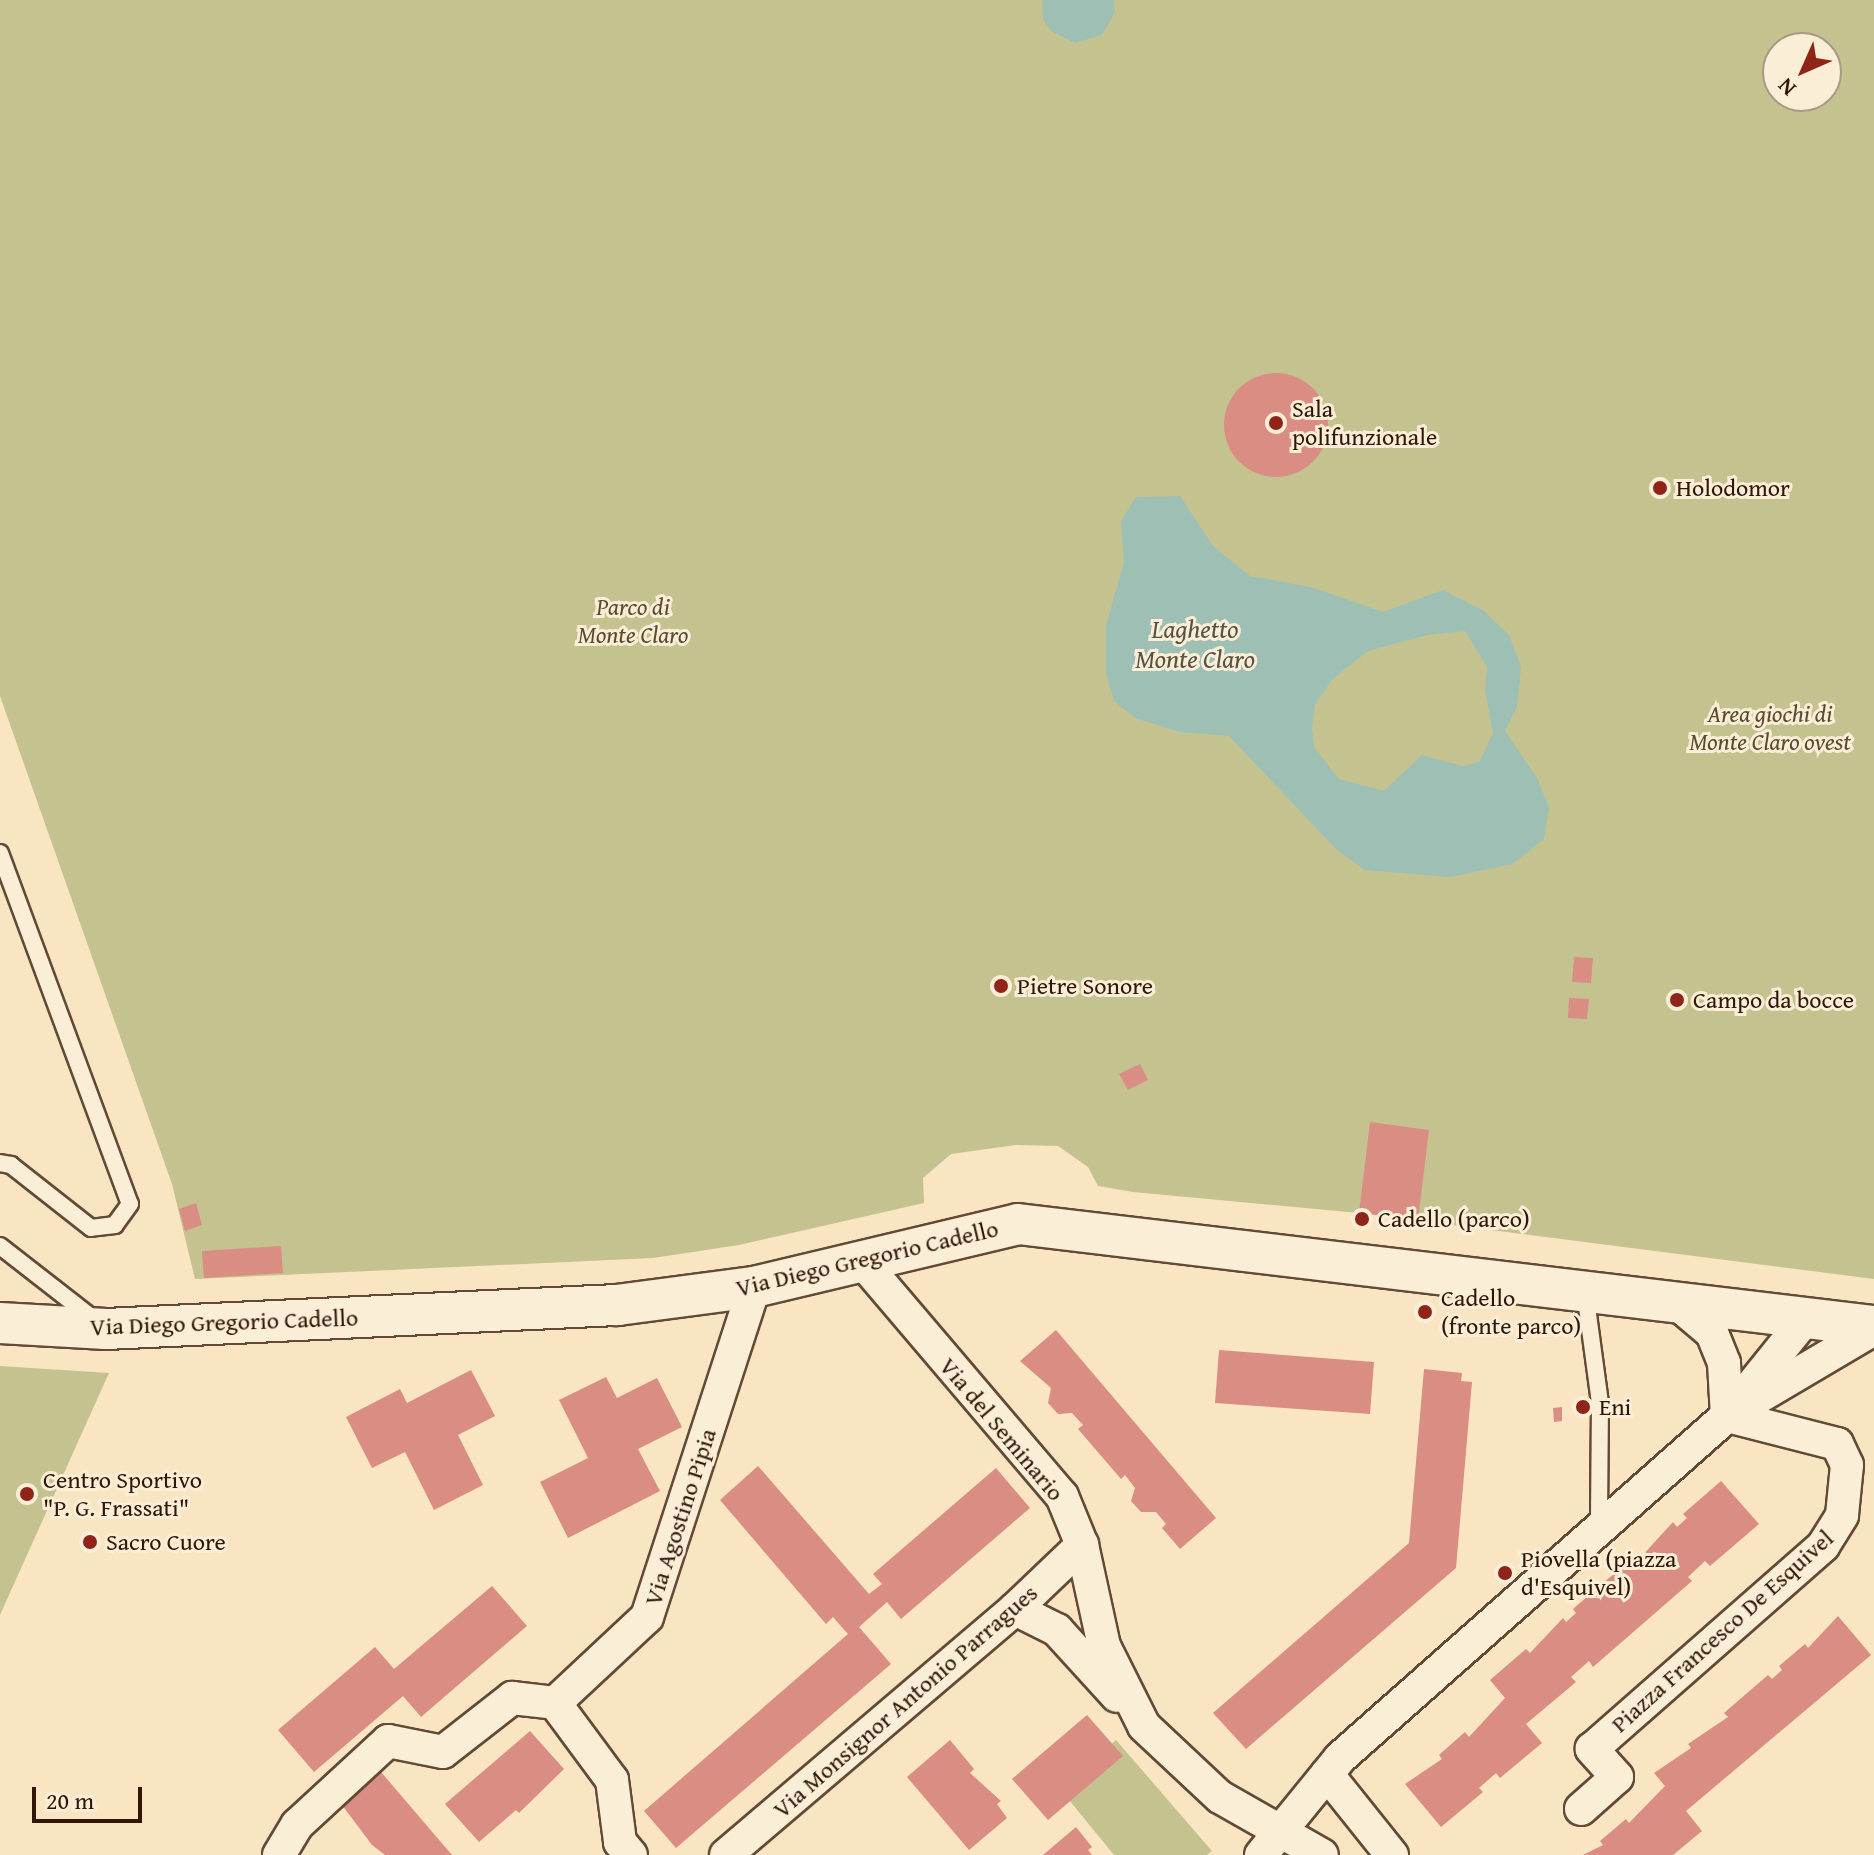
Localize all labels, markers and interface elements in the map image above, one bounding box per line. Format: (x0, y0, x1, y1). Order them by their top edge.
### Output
north arrow (1762, 32, 1842, 112)
text: N (1770, 71, 1803, 104)
place label: Sala polifunzionale (1292, 395, 1437, 451)
marker: Sala polifunzionale (1267, 414, 1285, 432)
place label: Holodomor (1676, 474, 1790, 502)
marker: Holodomor (1651, 479, 1669, 497)
park label: Parco di Monte Claro (578, 593, 688, 649)
water label: Laghetto Monte Claro (1135, 613, 1255, 674)
park label: Area giochi di Monte Claro ovest (1689, 700, 1851, 756)
place label: Pietre Sonore (1017, 972, 1153, 1000)
marker: Pietre Sonore (992, 977, 1010, 995)
place label: Campo da bocce (1693, 986, 1854, 1014)
marker: Campo da bocce (1668, 991, 1686, 1009)
place label: Cadello (parco) (1378, 1205, 1530, 1233)
marker: Cadello (parco) (1353, 1210, 1371, 1228)
street label: Via Diego Gregorio Cadello (733, 1214, 1001, 1302)
place label: Cadello (fronte parco) (1441, 1284, 1581, 1340)
street label: Via Diego Gregorio Cadello (89, 1303, 359, 1341)
marker: Cadello (fronte parco) (1416, 1303, 1434, 1321)
street label: Via del Seminario (934, 1351, 1070, 1507)
place label: Eni (1599, 1393, 1631, 1421)
marker: Eni (1574, 1398, 1592, 1416)
street label: Via Agostino Pipia (638, 1425, 722, 1609)
place label: Centro Sportivo "P. G. Frassati" (43, 1466, 202, 1522)
marker: Centro Sportivo "P. G. Frassati" (18, 1485, 36, 1503)
street label: Piazza Francesco De Esquivel (1605, 1524, 1839, 1738)
place label: Sacro Cuore (106, 1528, 226, 1556)
marker: Sacro Cuore (81, 1533, 99, 1551)
place label: Piovella (piazza d'Esquivel) (1521, 1545, 1676, 1601)
marker: Piovella (piazza d'Esquivel) (1496, 1564, 1514, 1582)
street label: Via Monsignor Antonio Parragues (767, 1578, 1043, 1824)
scale bar (36, 1771, 146, 1821)
text: 20 m (46, 1783, 94, 1818)

